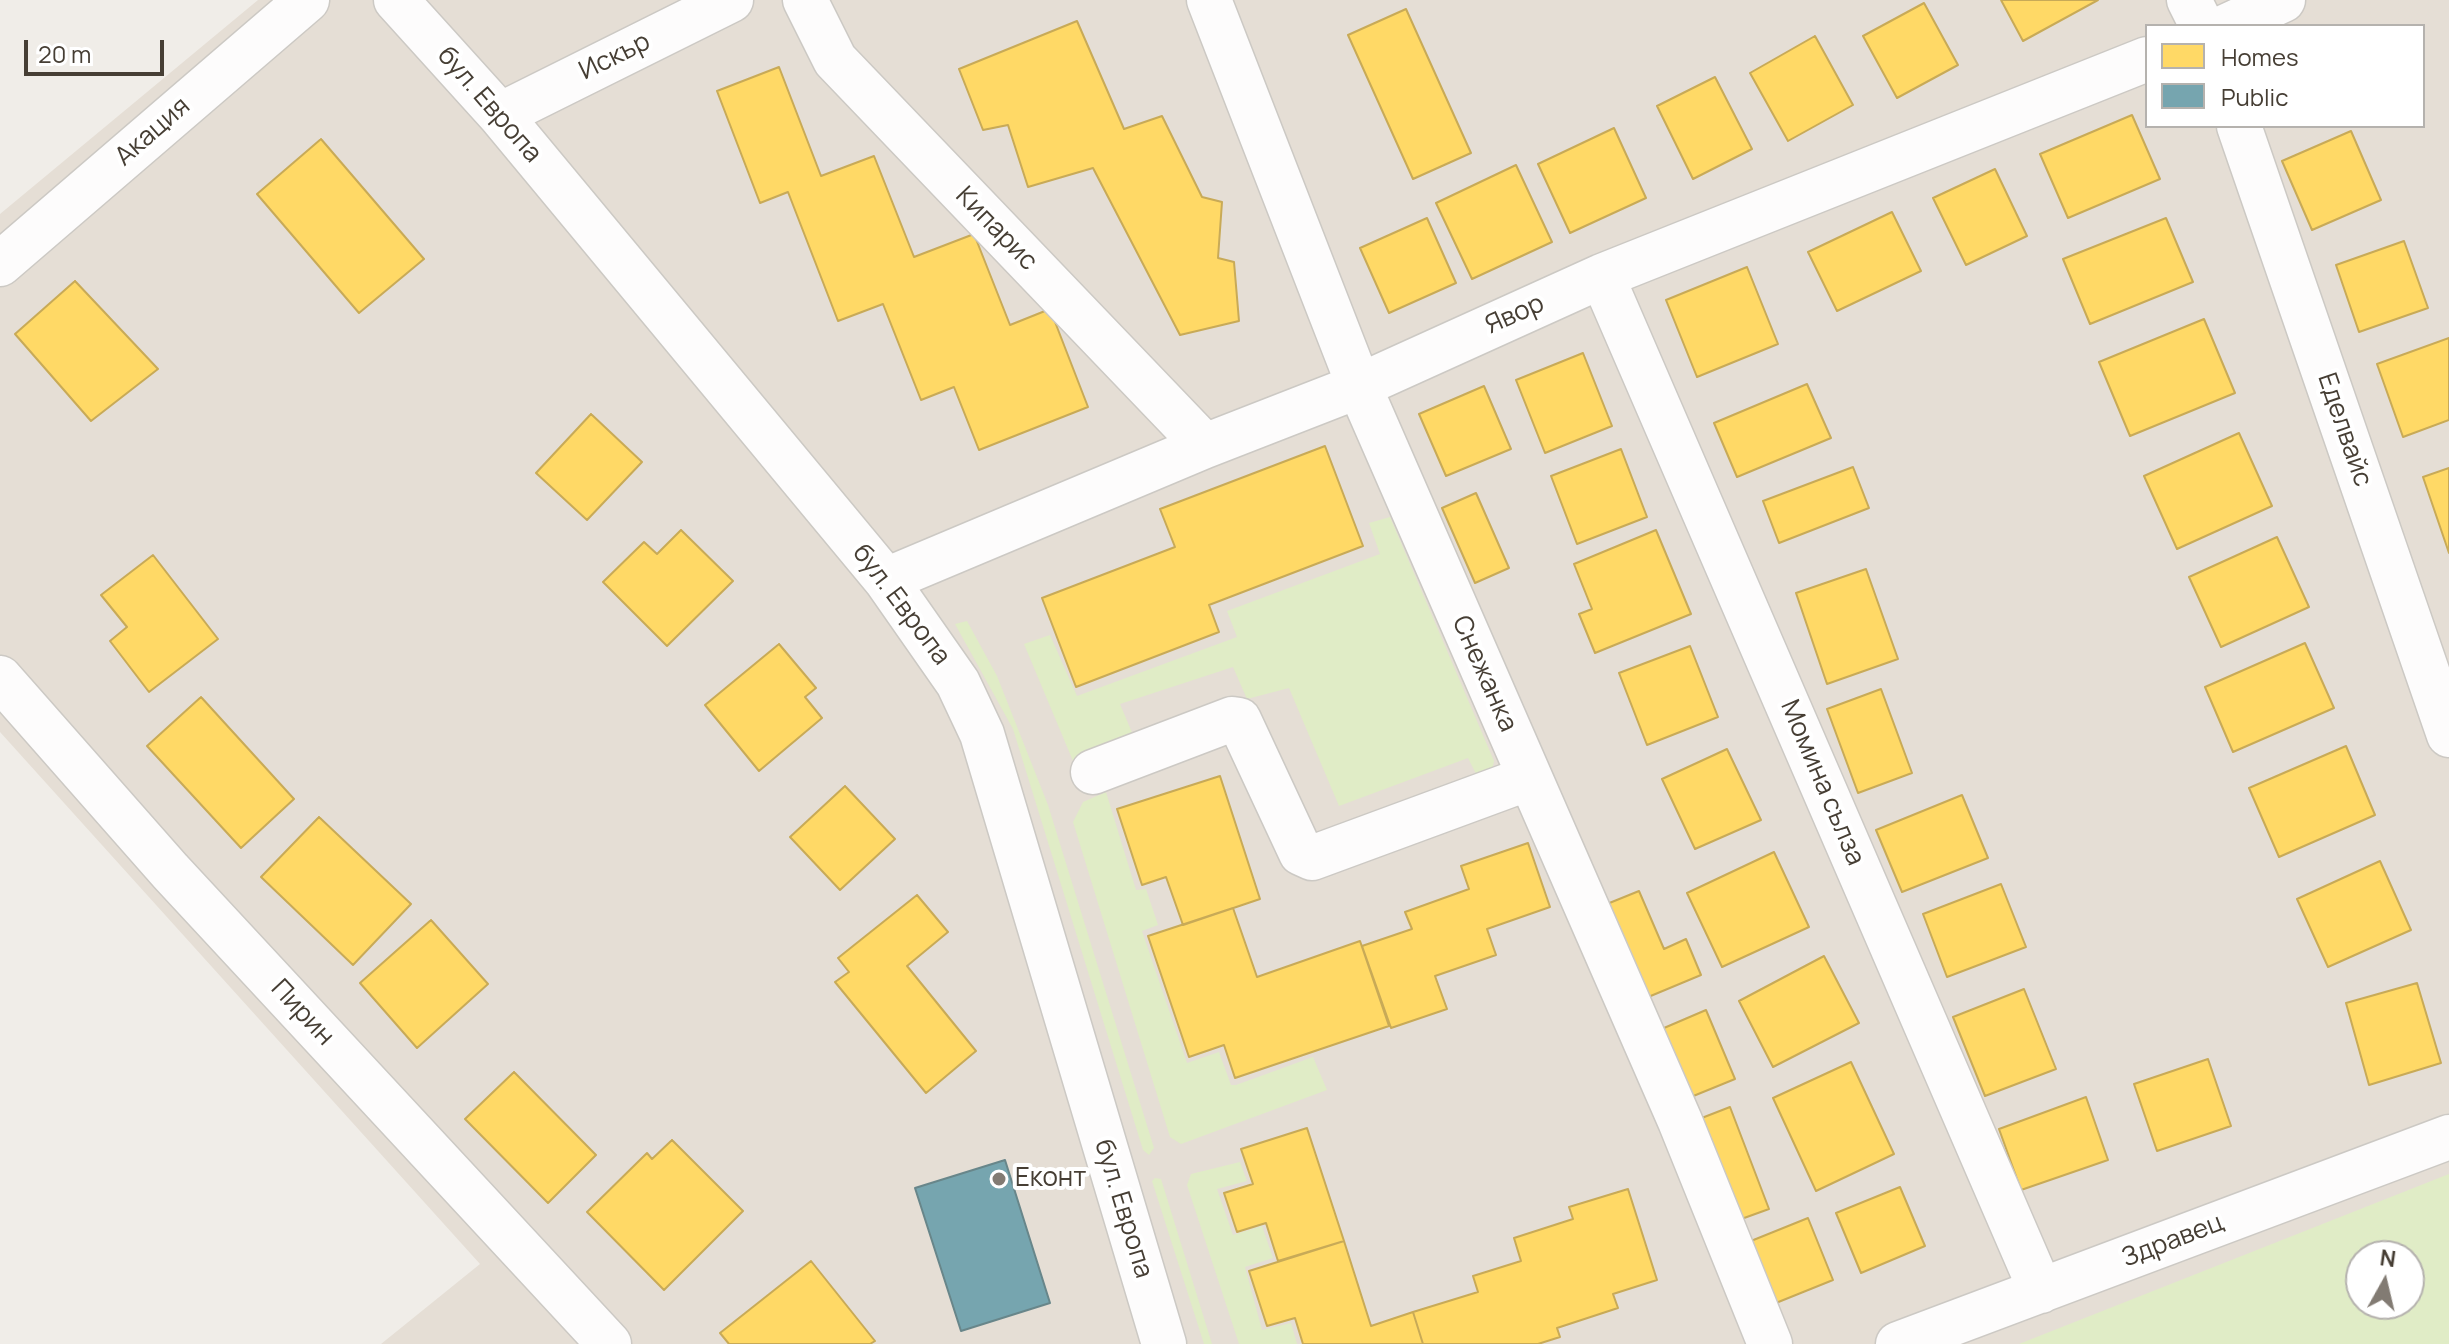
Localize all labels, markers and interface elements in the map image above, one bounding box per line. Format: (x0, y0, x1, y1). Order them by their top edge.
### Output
scale bar (28, 24, 168, 74)
legend (2145, 24, 2425, 128)
street label: Искър (574, 27, 656, 87)
text: 20 m (38, 37, 91, 70)
text: Homes (2221, 40, 2299, 73)
street label: бул. Европа (430, 41, 548, 169)
text: Public (2221, 80, 2288, 113)
street label: Акация (109, 91, 197, 173)
street label: Кипарис (949, 181, 1043, 277)
street label: Явор (1481, 288, 1549, 342)
street label: Еделвайс (2310, 369, 2378, 491)
street label: бул. Европа (845, 538, 957, 672)
street label: Снежанка (1445, 611, 1523, 737)
street label: Момина сълза (1773, 696, 1871, 870)
street label: Пирин (264, 974, 340, 1052)
street label: бул. Европа (1087, 1136, 1159, 1282)
place label: Еконт (1015, 1163, 1086, 1195)
marker: Еконт (990, 1170, 1008, 1188)
street label: Здравец (2118, 1207, 2228, 1275)
north arrow (2345, 1240, 2425, 1320)
text: N (2378, 1242, 2398, 1274)

